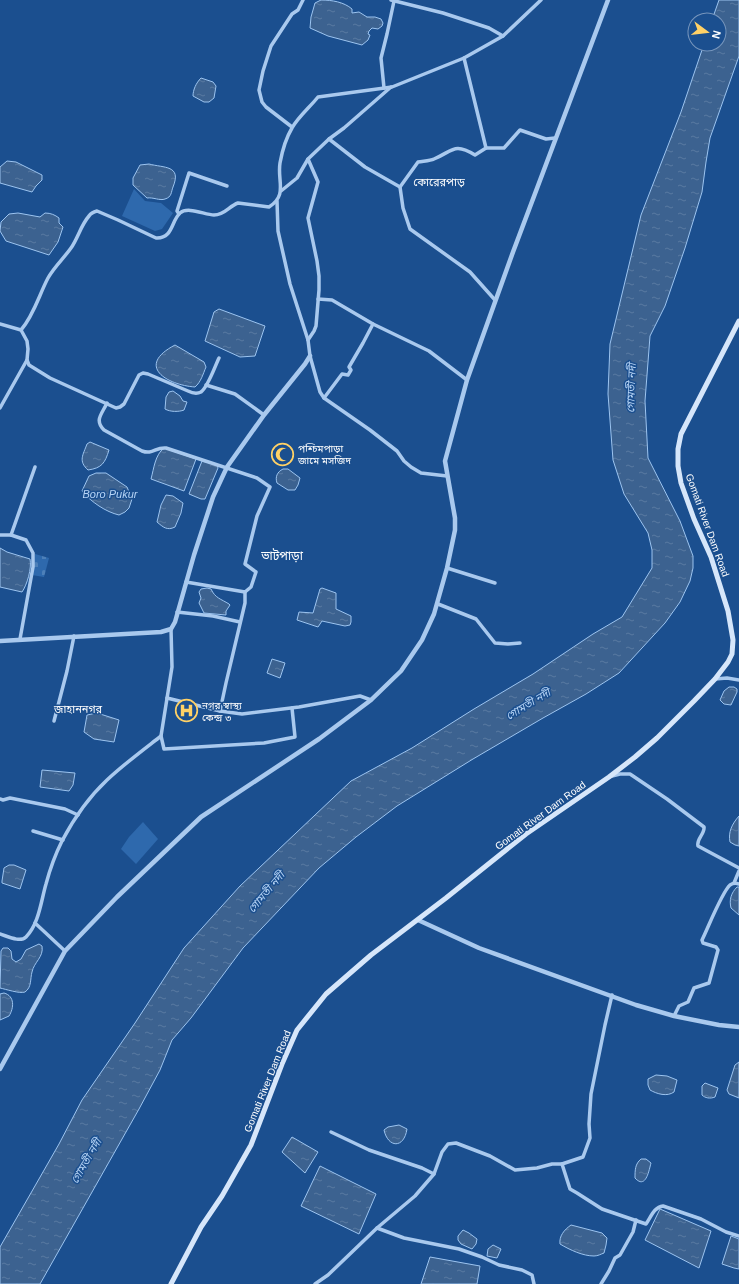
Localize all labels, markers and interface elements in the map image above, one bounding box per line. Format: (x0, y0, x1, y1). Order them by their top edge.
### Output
north arrow (687, 12, 727, 52)
text: N (710, 29, 723, 40)
district label: কোরেরপাড় (413, 176, 465, 188)
water label: গোমতী নদী (624, 361, 638, 413)
mosque icon: পশ্চিমপাড়া জামে মসজিদ (269, 441, 295, 467)
place label: পশ্চিমপাড়া জামে মসজিদ (297, 443, 351, 466)
street label: Gomati River Dam Road (684, 472, 731, 578)
water label: Boro Pukur (82, 488, 139, 500)
district label: ভাটপাড়া (260, 548, 304, 563)
water label: গোমতী নদী (504, 685, 554, 722)
hospital icon: নগর স্বাস্থ্য কেন্দ্র ৩ (174, 698, 200, 724)
place label: নগর স্বাস্থ্য কেন্দ্র ৩ (201, 700, 242, 723)
district label: জাহাননগর (53, 703, 102, 715)
street label: Gomati River Dam Road (493, 779, 588, 852)
water label: গোমতী নদী (245, 868, 288, 915)
street label: Gomati River Dam Road (242, 1029, 293, 1134)
water label: গোমতী নদী (68, 1135, 105, 1186)

